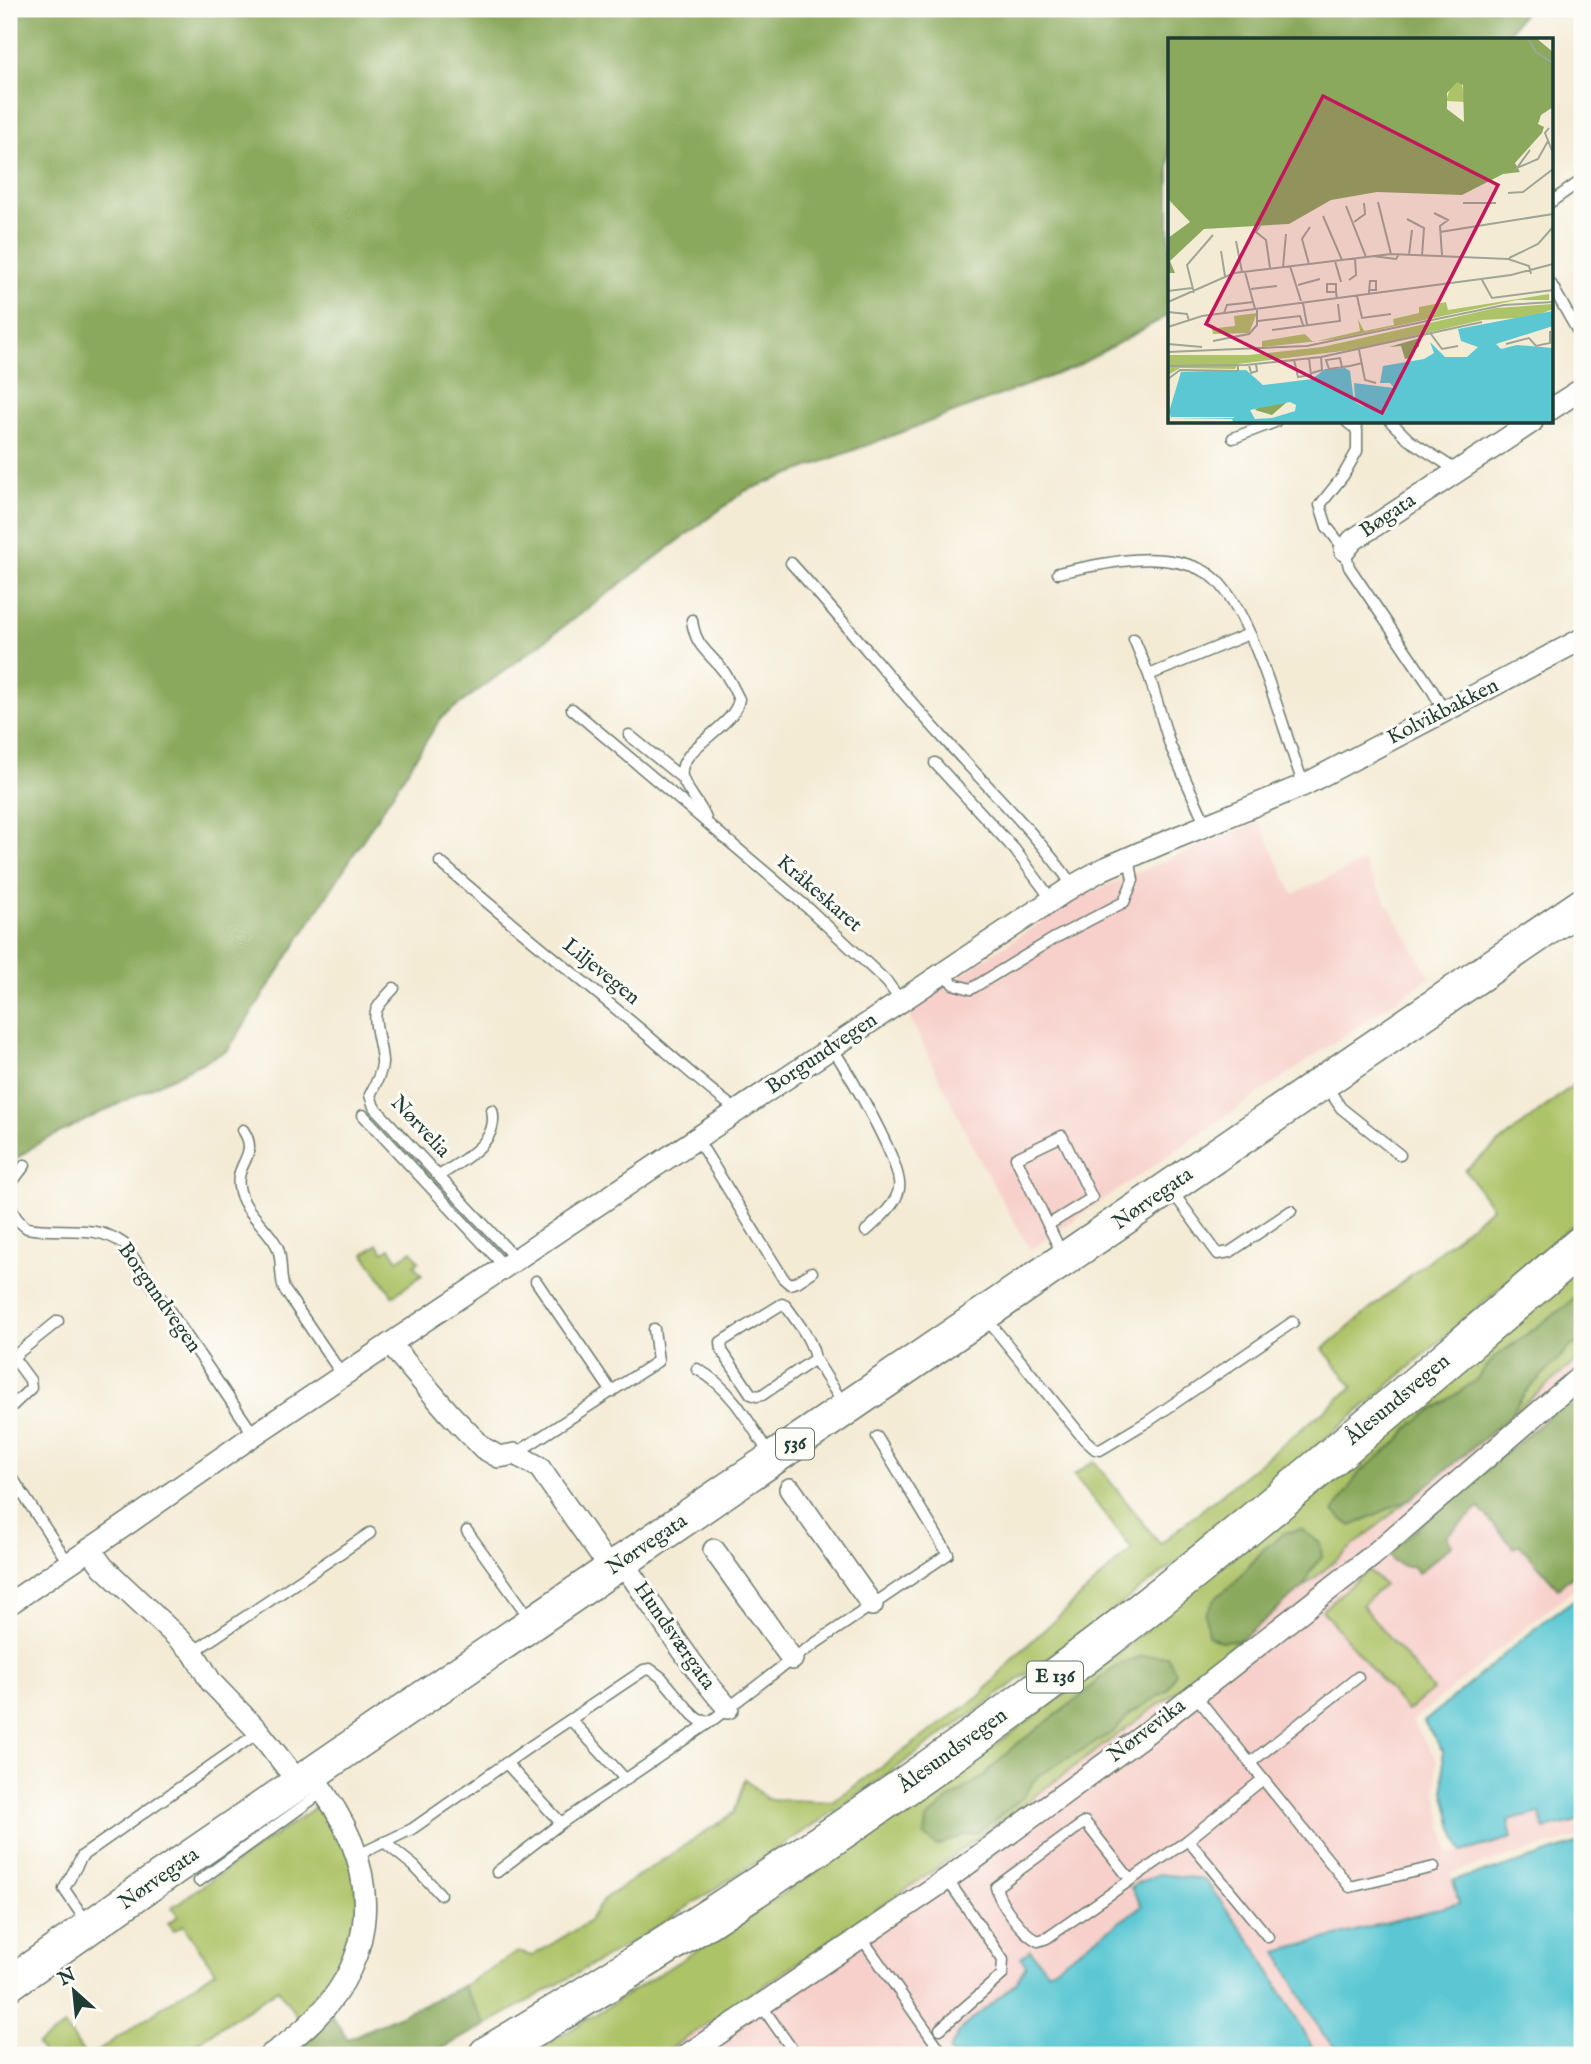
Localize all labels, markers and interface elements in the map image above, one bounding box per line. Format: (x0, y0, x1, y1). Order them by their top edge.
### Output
inset map (1168, 38, 1552, 424)
street label: Bøgata (1355, 487, 1422, 545)
street label: Kolvikbakken (1383, 672, 1503, 752)
street label: Kråkeskaret (771, 849, 867, 939)
street label: Liljevegen (557, 933, 645, 1011)
street label: Borgundvegen (761, 1007, 883, 1101)
street label: Nørvelia (384, 1090, 456, 1165)
street label: Nørvegata (1108, 1161, 1199, 1236)
street label: Borgundvegen (111, 1238, 207, 1358)
street label: Ålesundsvegen (1339, 1348, 1456, 1452)
road number: 536 (776, 1428, 814, 1460)
street label: Nørvegata (601, 1508, 694, 1582)
street label: Hundsværgata (627, 1577, 722, 1696)
road number: E 136 (1027, 1662, 1083, 1693)
street label: Nørvevika (1103, 1692, 1192, 1769)
street label: Ålesundsvegen (892, 1701, 1013, 1800)
street label: Nørvegata (114, 1841, 205, 1916)
north arrow (38, 1955, 108, 2025)
text: N (54, 1963, 80, 1993)

